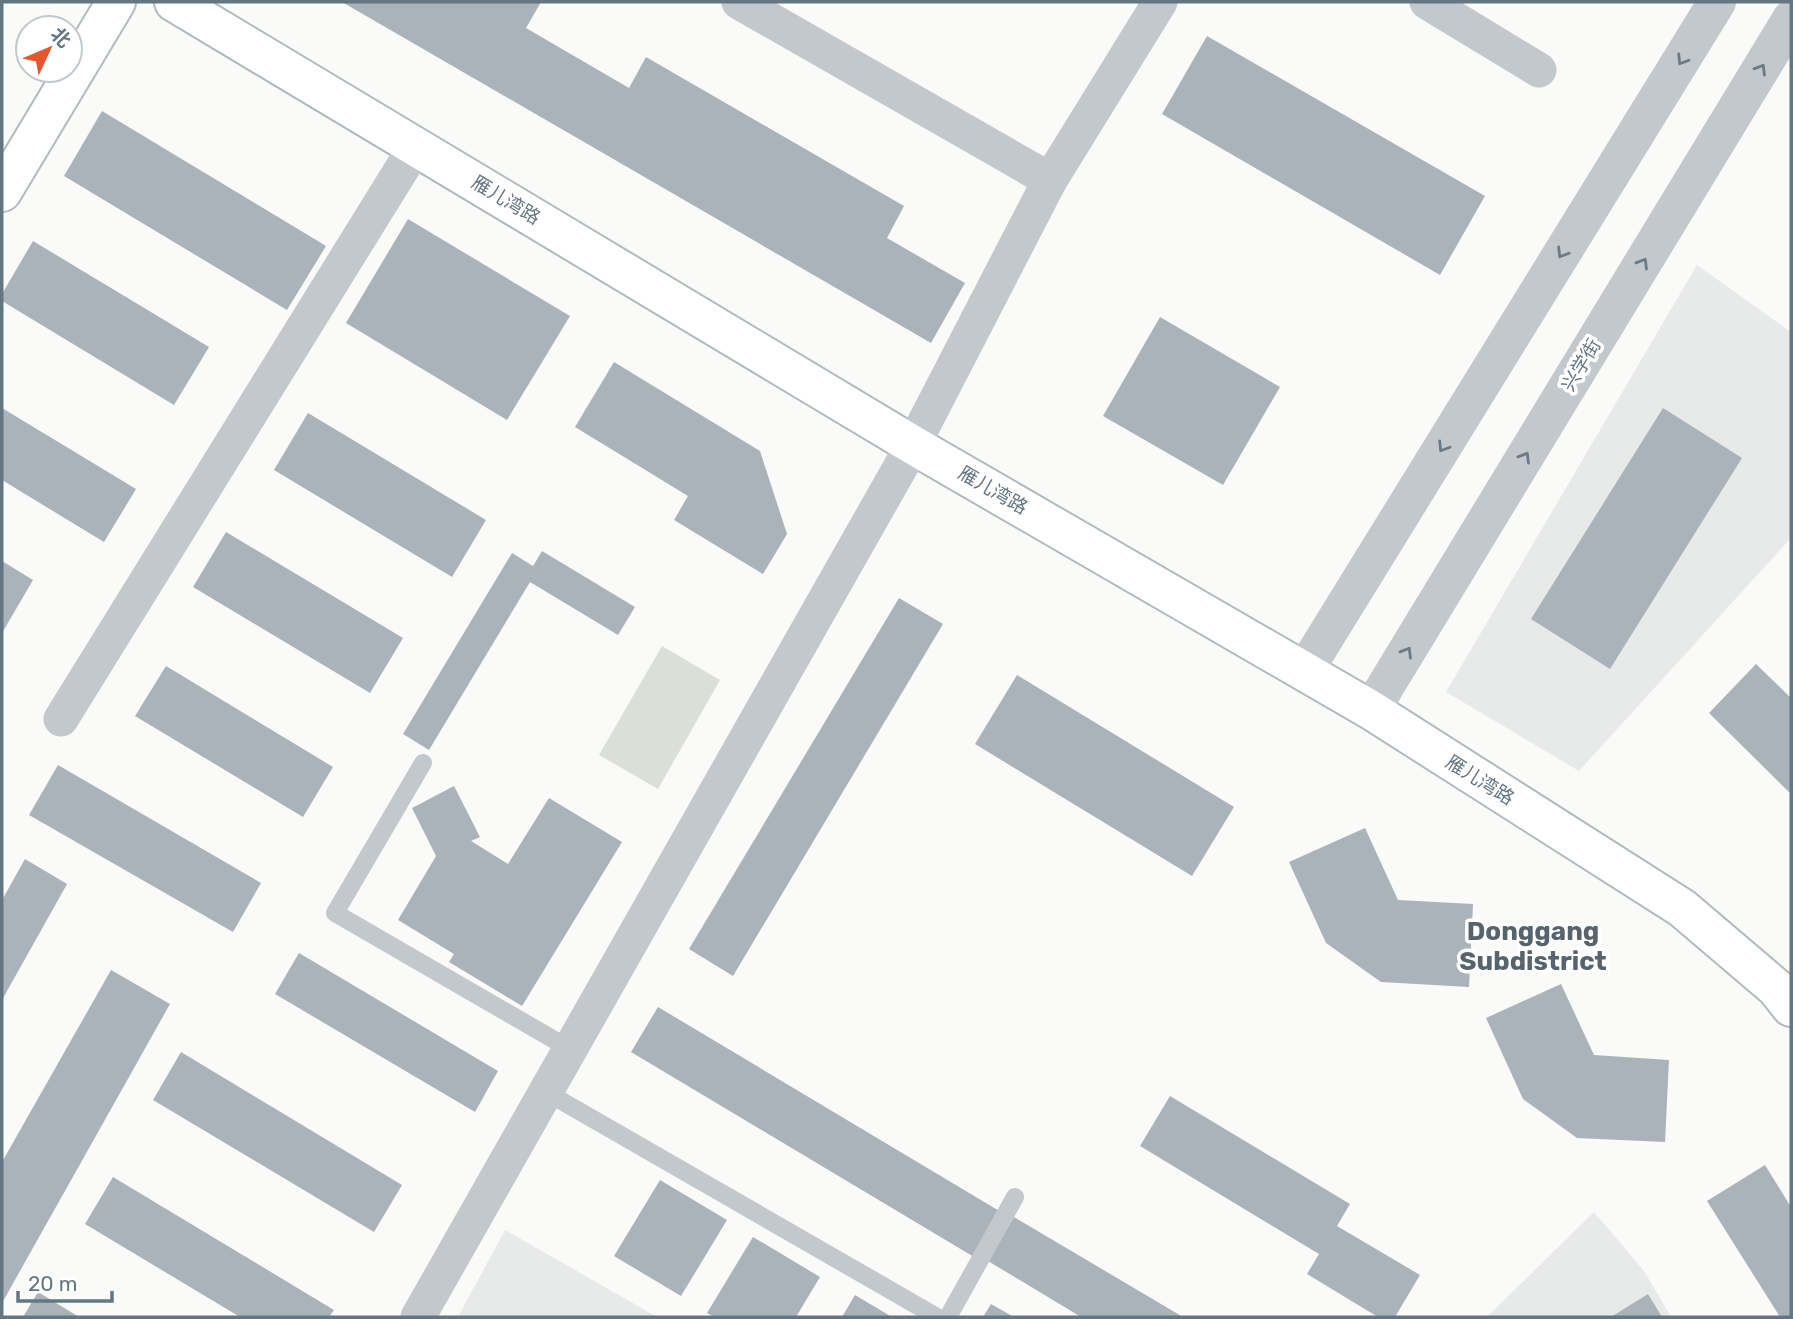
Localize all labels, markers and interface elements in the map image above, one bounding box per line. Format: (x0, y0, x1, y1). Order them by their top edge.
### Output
north arrow (14, 14, 84, 84)
text: 北 (46, 23, 76, 52)
one-way arrow (1677, 52, 1690, 65)
one-way arrow (1753, 63, 1766, 76)
street label: 雁儿湾路 (467, 171, 545, 229)
one-way arrow (1557, 246, 1570, 259)
one-way arrow (1635, 258, 1648, 271)
street label: 兴学街 (1556, 335, 1606, 395)
one-way arrow (1438, 439, 1451, 452)
one-way arrow (1516, 452, 1529, 465)
street label: 雁儿湾路 (954, 461, 1032, 519)
one-way arrow (1398, 646, 1411, 659)
street label: 雁儿湾路 (1442, 750, 1518, 810)
district label: Donggang Subdistrict (1459, 916, 1607, 977)
scale bar (18, 1260, 112, 1304)
text: 20 m (28, 1271, 77, 1296)

